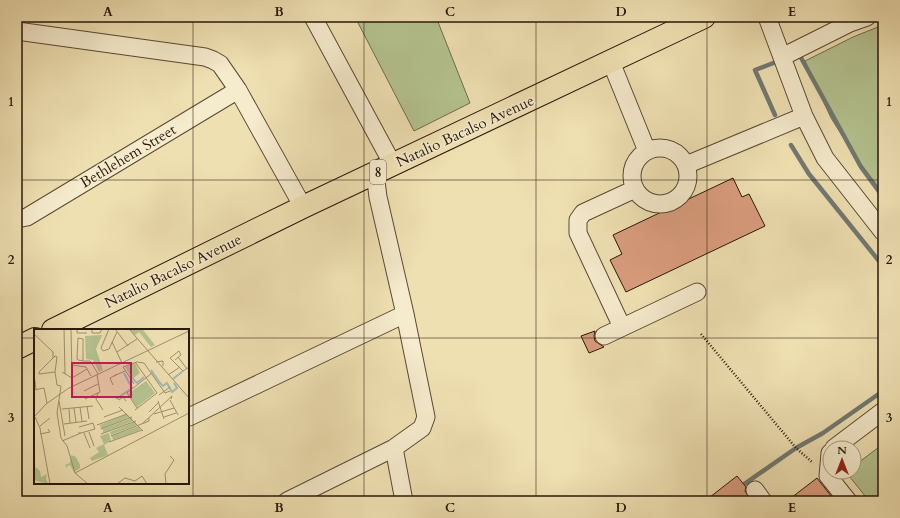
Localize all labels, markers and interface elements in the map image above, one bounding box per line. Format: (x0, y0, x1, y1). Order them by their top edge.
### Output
text: A (103, 3, 113, 21)
text: B (274, 3, 284, 21)
text: C (445, 3, 455, 21)
text: D (615, 3, 627, 21)
text: E (788, 3, 796, 21)
street label: Natalio Bacalso Avenue (393, 90, 537, 172)
text: 1 (8, 93, 14, 111)
text: 1 (886, 93, 892, 111)
street label: Bethlehem Street (76, 119, 180, 193)
road number: 8 (370, 160, 386, 184)
street label: Natalio Bacalso Avenue (101, 229, 245, 313)
text: 2 (8, 251, 15, 269)
text: 2 (886, 251, 893, 269)
inset map (34, 329, 189, 484)
text: 3 (8, 409, 15, 427)
text: 3 (886, 409, 893, 427)
north arrow (822, 440, 862, 480)
text: N (837, 443, 847, 458)
text: A (103, 499, 113, 517)
text: B (274, 499, 284, 517)
text: C (445, 499, 455, 517)
text: D (615, 499, 627, 517)
text: E (788, 499, 796, 517)

